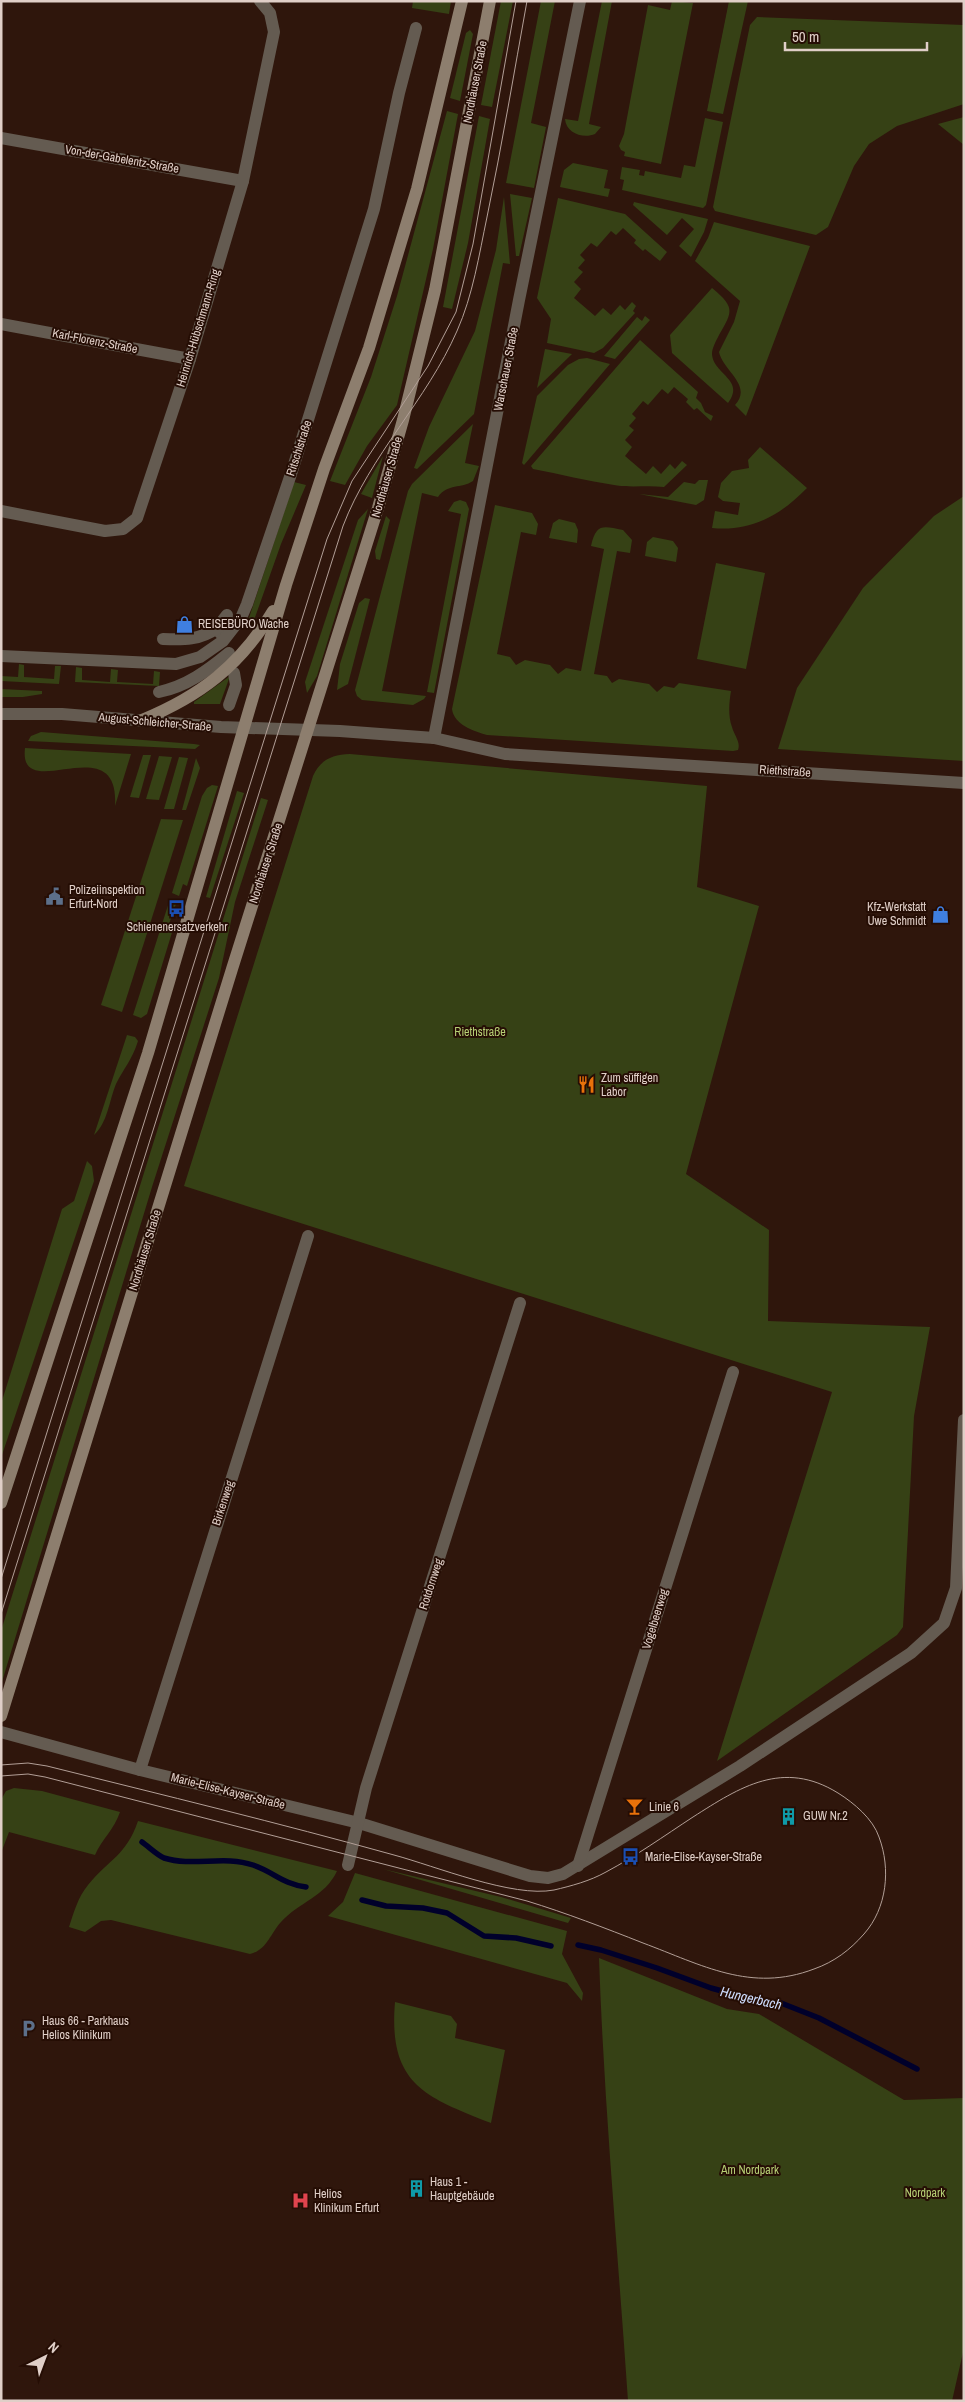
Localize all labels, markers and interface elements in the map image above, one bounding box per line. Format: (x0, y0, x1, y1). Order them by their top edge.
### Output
scale bar (785, 20, 928, 52)
text: 50 m (792, 26, 819, 47)
street label: Nordhäuser Straße (459, 39, 491, 125)
street label: Von-der-Gabelentz-Straße (64, 141, 180, 177)
street label: Heinrich-Hübschmann-Ring (172, 267, 224, 389)
street label: Karl-Florenz-Straße (51, 325, 139, 357)
street label: Warschauer Straße (490, 326, 522, 412)
street label: Ritschlstraße (282, 418, 316, 478)
street label: Nordhäuser Straße (368, 435, 406, 519)
shop icon: REISEBÜRO Wache (174, 614, 194, 634)
place label: REISEBÜRO Wache (198, 615, 289, 632)
street label: August-Schleicher-Straße (97, 709, 212, 735)
street label: Riethstraße (759, 761, 811, 781)
street label: Nordhäuser Straße (245, 821, 287, 905)
place label: Polizeiinspektion Erfurt-Nord (69, 882, 145, 912)
public building icon: Polizeiinspektion Erfurt-Nord (45, 887, 65, 907)
bus stop icon: Schienenersatzverkehr (167, 898, 187, 918)
place label: Kfz-Werkstatt Uwe Schmidt (867, 899, 926, 929)
shop icon: Kfz-Werkstatt Uwe Schmidt (930, 904, 950, 924)
place label: Schienenersatzverkehr (126, 919, 228, 935)
park label: Riethstraße (454, 1024, 506, 1040)
place label: Zum süffigen Labor (601, 1070, 658, 1100)
restaurant icon: Zum süffigen Labor (577, 1075, 597, 1095)
street label: Nordhäuser Straße (125, 1208, 165, 1292)
street label: Birkenweg (208, 1478, 238, 1528)
street label: Rotdornweg (415, 1556, 447, 1612)
street label: Vogelbeerweg (638, 1586, 672, 1651)
street label: Marie-Elise-Kayser-Straße (169, 1769, 287, 1813)
bar icon: Linie 6 (625, 1797, 645, 1817)
place label: Linie 6 (649, 1799, 679, 1815)
building icon: GUW Nr.2 (779, 1806, 799, 1826)
place label: GUW Nr.2 (803, 1808, 848, 1824)
bus stop icon: Marie-Elise-Kayser-Straße (621, 1847, 641, 1867)
place label: Marie-Elise-Kayser-Straße (645, 1849, 762, 1865)
water label: Hungerbach (719, 1982, 783, 2014)
place label: Haus 66 - Parkhaus Helios Klinikum (42, 2013, 129, 2043)
parking icon: Haus 66 - Parkhaus Helios Klinikum (18, 2018, 38, 2038)
park label: Am Nordpark (720, 2162, 779, 2178)
place label: Haus 1 - Hauptgebäude (430, 2174, 495, 2204)
building icon: Haus 1 - Hauptgebäude (406, 2179, 426, 2199)
park label: Nordpark (905, 2185, 945, 2201)
place label: Helios Klinikum Erfurt (314, 2186, 379, 2216)
hospital icon: Helios Klinikum Erfurt (290, 2191, 310, 2211)
north arrow (20, 2332, 70, 2382)
text: N (45, 2338, 63, 2357)

